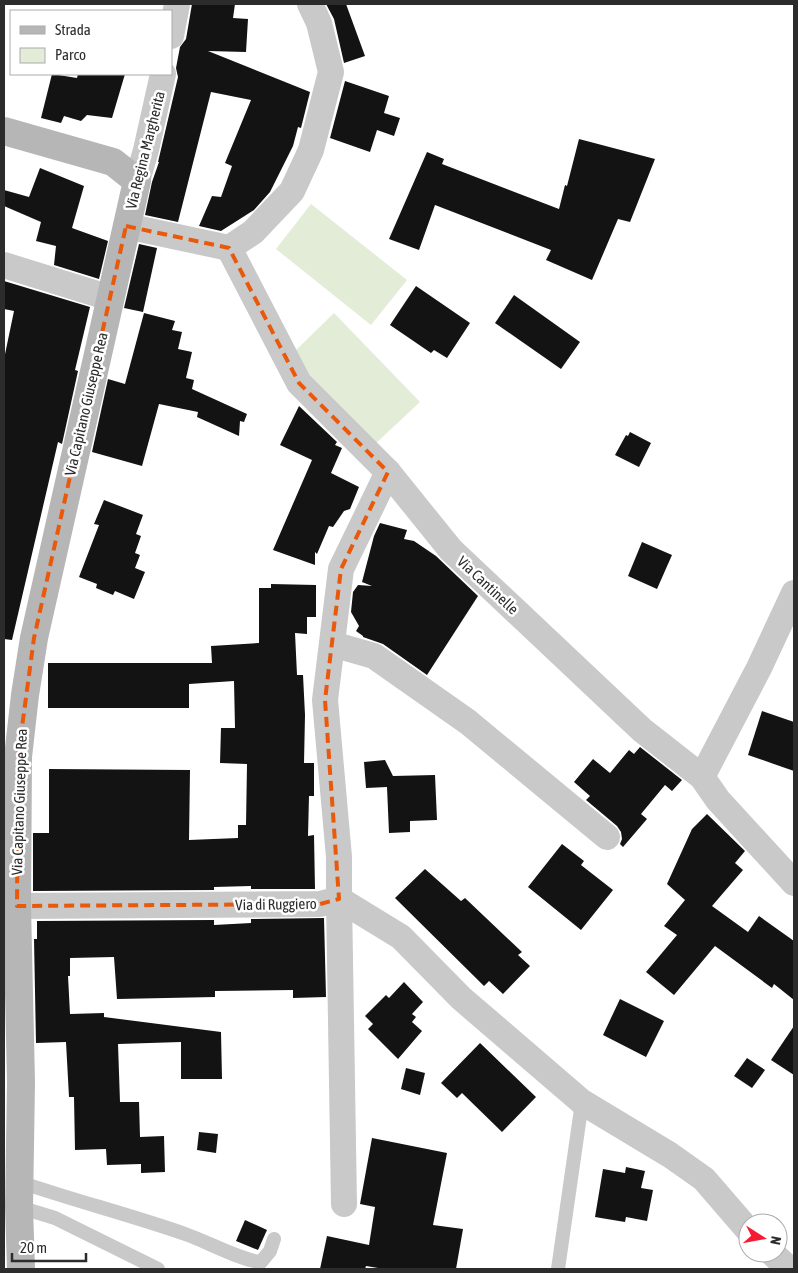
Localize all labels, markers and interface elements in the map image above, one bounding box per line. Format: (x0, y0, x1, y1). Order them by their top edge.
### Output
legend (10, 10, 172, 75)
text: Strada (55, 21, 91, 38)
text: Parco (55, 46, 86, 63)
street label: Via Regina Margherita (122, 89, 168, 211)
street label: Via Capitano Giuseppe Rea (61, 330, 111, 477)
street label: Via Cantinelle (454, 552, 522, 618)
street label: Via Capitano Giuseppe Rea (8, 728, 30, 876)
street label: Via di Ruggiero (235, 895, 317, 913)
north arrow (738, 1213, 788, 1263)
scale bar (12, 1230, 86, 1262)
text: N (767, 1235, 784, 1246)
text: 20 m (20, 1239, 47, 1256)

